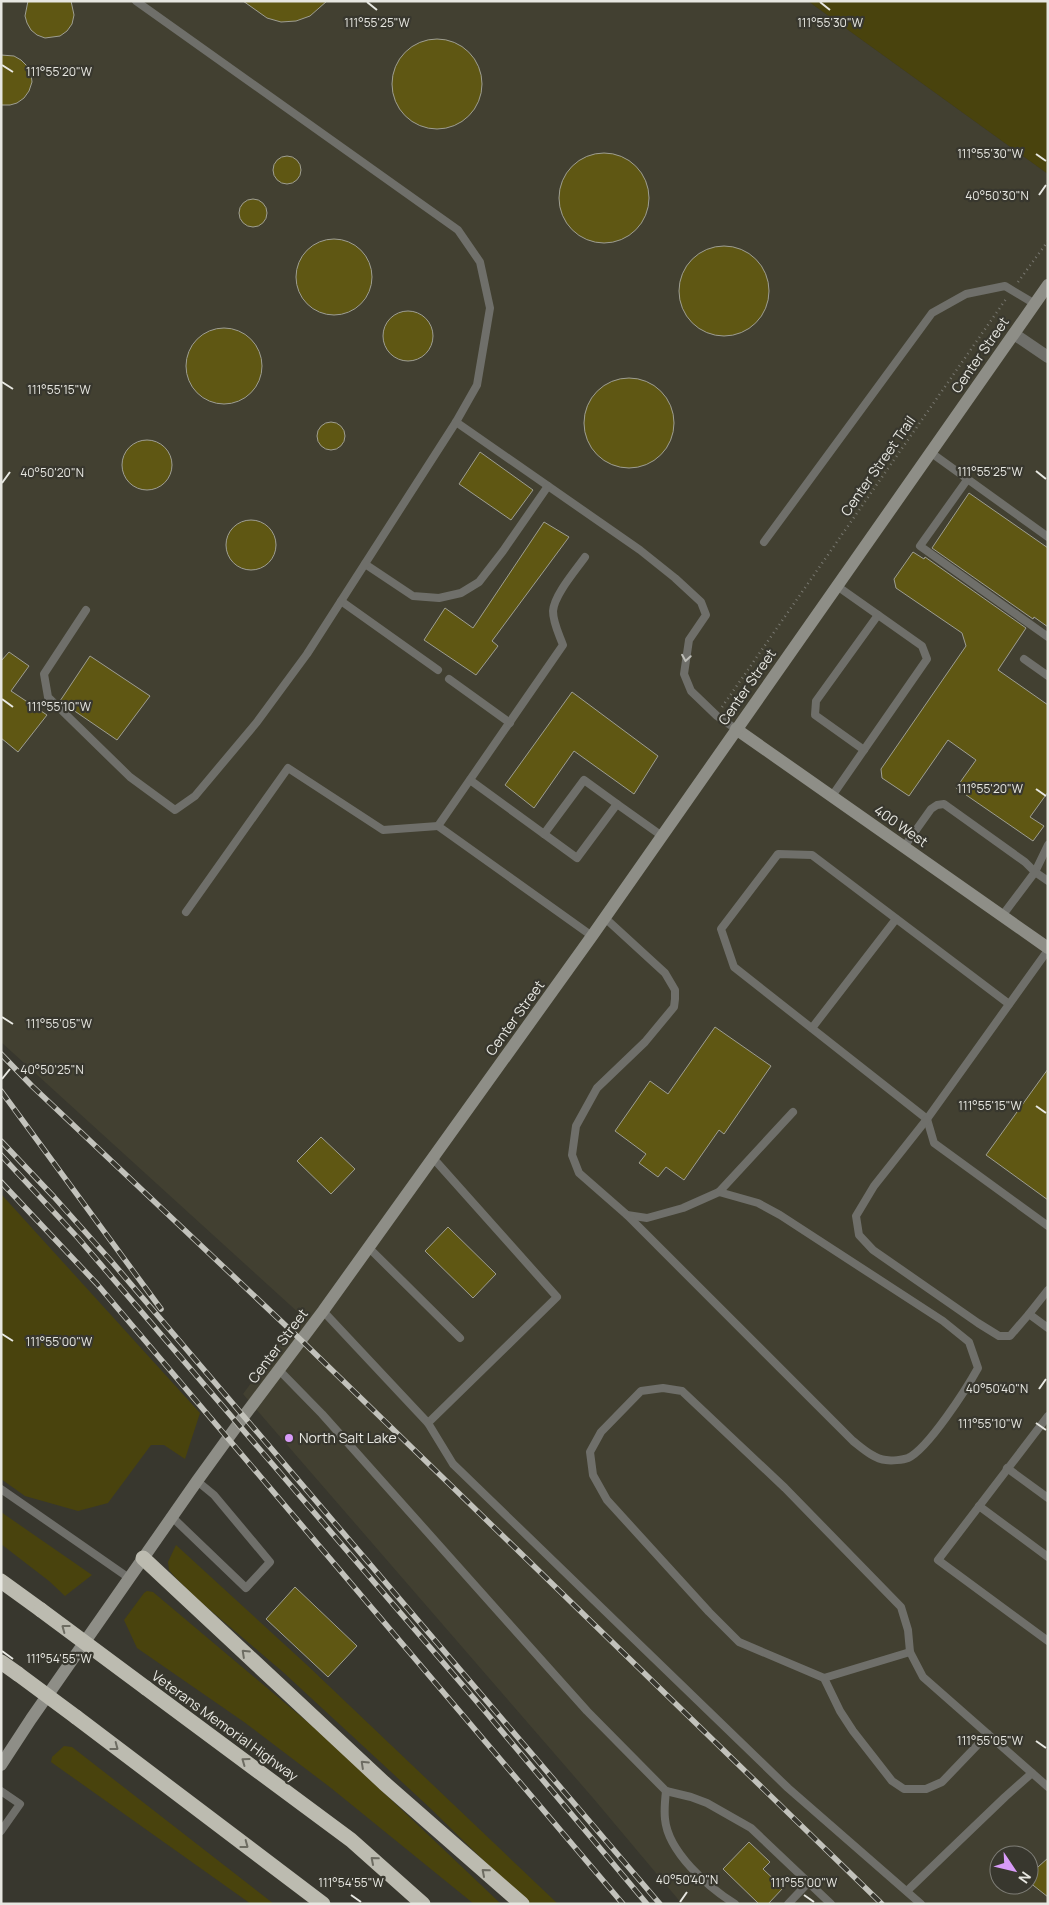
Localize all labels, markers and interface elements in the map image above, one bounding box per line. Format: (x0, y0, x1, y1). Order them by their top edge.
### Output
text: 111°55'25"W (344, 14, 411, 31)
text: 111°55'30"W (797, 14, 864, 31)
text: 111°55'20"W (26, 63, 93, 80)
text: 111°55'30"W (957, 145, 1024, 162)
text: 40°50'30"N (965, 187, 1029, 204)
street label: Center Street (946, 313, 1013, 397)
text: 111°55'15"W (27, 381, 91, 398)
street label: Center Street Trail (836, 412, 919, 520)
text: 111°55'25"W (957, 463, 1024, 480)
text: 40°50'20"N (20, 464, 84, 481)
street label: Center Street (713, 645, 780, 729)
one-way arrow (682, 654, 692, 662)
text: 111°55'10"W (27, 698, 92, 715)
text: 111°55'20"W (957, 780, 1024, 797)
street label: 400 West (871, 800, 932, 851)
street label: Center Street (481, 976, 549, 1059)
text: 111°55'05"W (26, 1015, 93, 1032)
text: 40°50'25"N (20, 1061, 84, 1078)
text: 111°55'15"W (958, 1097, 1022, 1114)
street label: Center Street (243, 1304, 312, 1387)
text: 111°55'00"W (26, 1333, 93, 1350)
text: 40°50'40"N (966, 1380, 1028, 1397)
text: 111°55'10"W (958, 1415, 1023, 1432)
place label: North Salt Lake (299, 1428, 397, 1447)
marker: North Salt Lake (283, 1432, 295, 1444)
one-way arrow (61, 1625, 71, 1634)
text: 111°54'55"W (26, 1650, 92, 1667)
one-way arrow (242, 1650, 251, 1659)
street label: Veterans Memorial Highway (148, 1666, 303, 1786)
text: 111°55'05"W (957, 1732, 1024, 1749)
one-way arrow (109, 1741, 119, 1750)
one-way arrow (241, 1758, 251, 1767)
one-way arrow (360, 1761, 369, 1770)
one-way arrow (239, 1839, 249, 1848)
north arrow (989, 1845, 1039, 1895)
one-way arrow (370, 1857, 379, 1866)
one-way arrow (482, 1868, 491, 1877)
text: N (1014, 1868, 1036, 1887)
text: 40°50'40"N (656, 1871, 718, 1888)
text: 111°54'55"W (318, 1874, 384, 1891)
text: 111°55'00"W (771, 1874, 838, 1891)

